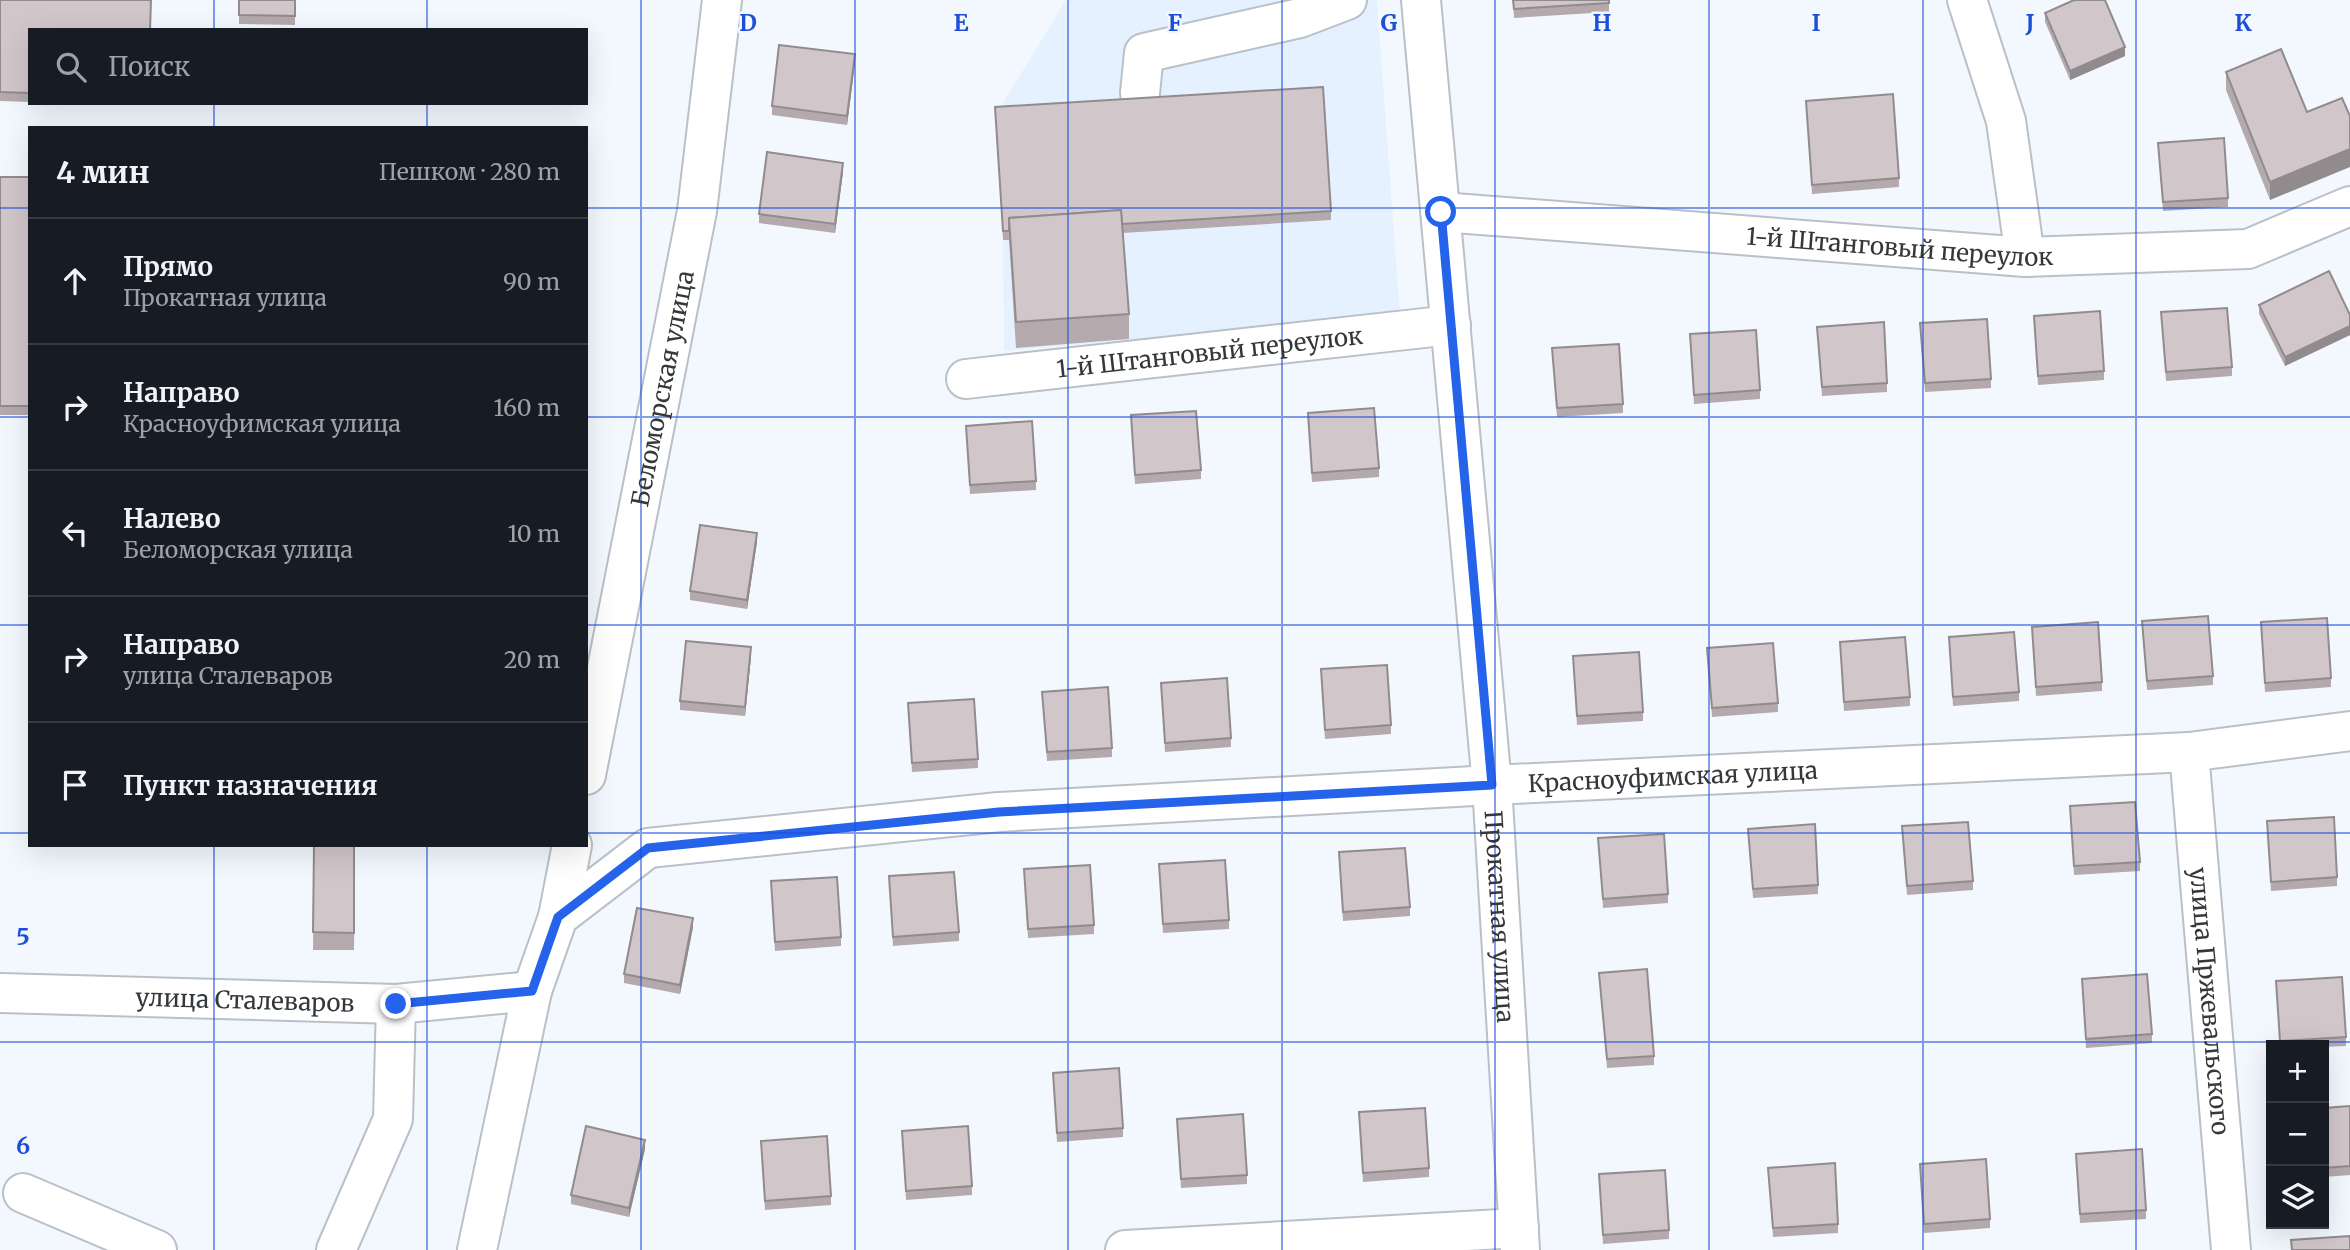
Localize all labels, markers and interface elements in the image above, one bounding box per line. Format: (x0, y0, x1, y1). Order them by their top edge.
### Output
text: D (739, 8, 757, 37)
text: E (953, 8, 969, 37)
text: F (1168, 8, 1182, 37)
text: G (1381, 8, 1398, 37)
text: H (1593, 8, 1612, 37)
text: I (1811, 8, 1821, 37)
text: J (2024, 8, 2035, 37)
text: K (2234, 8, 2252, 37)
search box (28, 28, 588, 105)
icon: search (52, 48, 90, 86)
text: Поиск (108, 50, 190, 83)
text: 4 мин (56, 153, 150, 191)
text: Пешком · 280 m (379, 157, 560, 186)
route start (1425, 196, 1456, 227)
street label: 1-й Штанговый переулок (1745, 220, 2054, 273)
text: Прямо (123, 250, 213, 283)
icon: ahead (56, 262, 94, 300)
text: 90 m (503, 267, 560, 296)
street label: Беломорская улица (624, 268, 700, 509)
text: Прокатная улица (123, 283, 327, 312)
street label: 1-й Штанговый переулок (1055, 319, 1364, 384)
text: Направо (123, 376, 240, 409)
icon: right (56, 388, 94, 426)
text: 160 m (494, 393, 560, 422)
text: Красноуфимская улица (123, 409, 401, 438)
text: Налево (123, 502, 221, 535)
icon: left (56, 514, 94, 552)
text: 10 m (507, 519, 560, 548)
text: Беломорская улица (123, 535, 353, 564)
text: Направо (123, 628, 240, 661)
icon: right (56, 640, 94, 678)
text: 20 m (504, 645, 560, 674)
text: улица Сталеваров (123, 661, 333, 690)
street label: Красноуфимская улица (1527, 754, 1819, 799)
icon: arrive (56, 766, 94, 804)
text: Пункт назначения (123, 769, 377, 802)
street label: Прокатная улица (1478, 809, 1522, 1024)
street label: улица Пржевальского (2183, 866, 2237, 1136)
text: 5 (16, 922, 30, 951)
street label: улица Сталеваров (135, 981, 355, 1018)
route end (380, 988, 411, 1019)
map controls (2266, 1040, 2329, 1229)
button: + (2266, 1040, 2329, 1103)
button: − (2266, 1103, 2329, 1166)
text: 6 (16, 1131, 30, 1160)
button: layers (2266, 1166, 2329, 1229)

